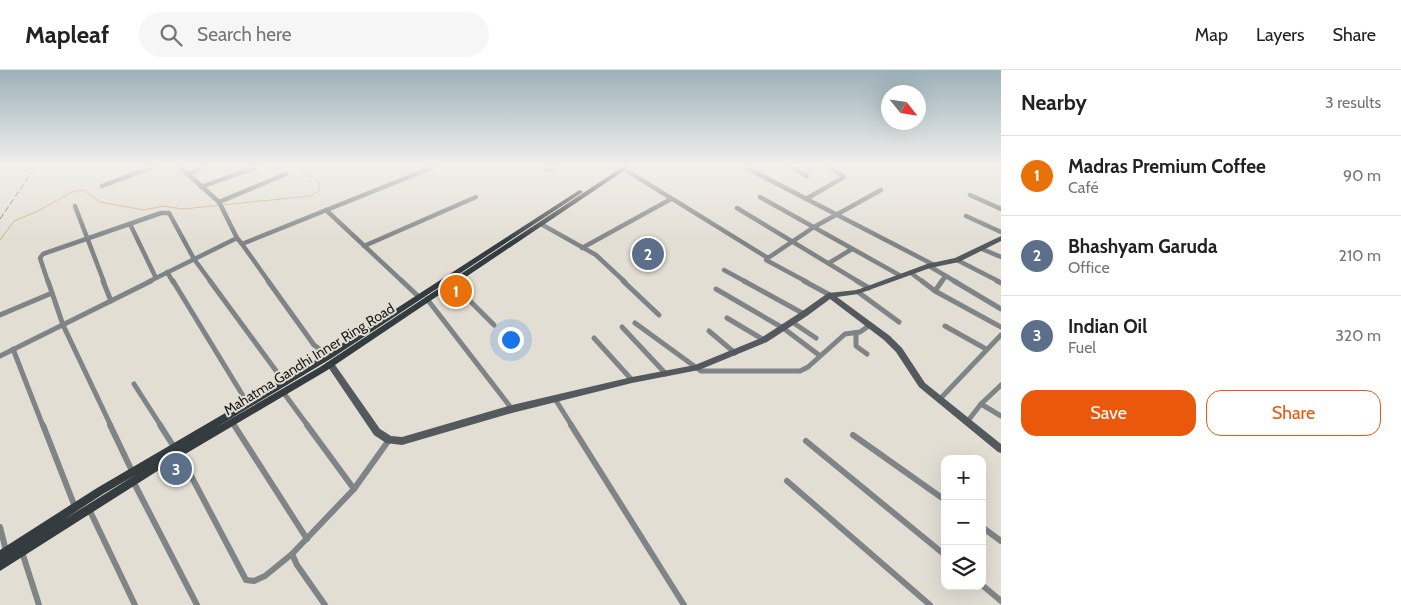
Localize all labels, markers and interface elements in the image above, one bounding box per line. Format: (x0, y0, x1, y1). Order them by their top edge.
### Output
search box (139, 12, 489, 57)
text: Mapleaf (25, 20, 109, 49)
icon: search (157, 21, 185, 49)
text: Search here (197, 23, 291, 46)
text: Map (1195, 24, 1228, 46)
text: Layers (1256, 24, 1305, 46)
text: Share (1333, 24, 1376, 46)
north arrow (881, 85, 926, 130)
text: Nearby (1021, 90, 1087, 115)
text: 3 results (1325, 93, 1381, 112)
text: Madras Premium Coffee (1068, 155, 1266, 178)
text: 1 (1034, 166, 1040, 185)
text: 90 m (1343, 166, 1381, 185)
text: Café (1068, 178, 1099, 197)
pin: 2 (632, 235, 664, 273)
text: Bhashyam Garuda (1068, 235, 1217, 258)
text: 2 (1033, 246, 1041, 265)
text: 210 m (1339, 246, 1381, 265)
text: Office (1068, 258, 1110, 277)
pin: 1 (440, 272, 472, 310)
street label: Mahatma Gandhi Inner Ring Road (220, 299, 398, 419)
text: Indian Oil (1068, 315, 1147, 338)
text: 3 (1033, 326, 1041, 345)
text: 320 m (1335, 326, 1381, 345)
your location (498, 327, 524, 353)
text: Fuel (1068, 338, 1096, 357)
button: Save (1021, 390, 1196, 436)
button: Share (1206, 390, 1381, 436)
pin: 3 (160, 450, 192, 488)
map controls (941, 455, 986, 590)
button: + (941, 455, 986, 500)
button: − (941, 500, 986, 545)
button: layers (941, 545, 986, 590)

